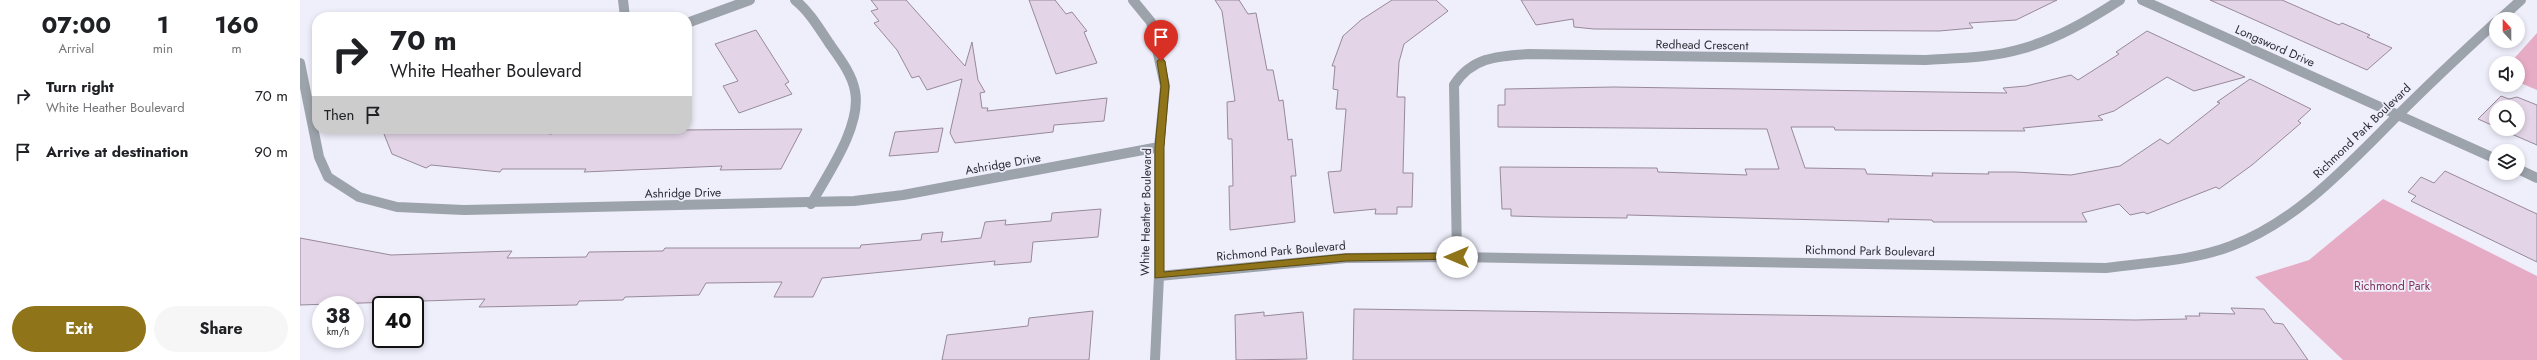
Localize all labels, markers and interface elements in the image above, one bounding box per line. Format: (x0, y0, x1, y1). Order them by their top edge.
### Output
text: 07:00 (41, 7, 111, 42)
text: 1 (157, 7, 169, 42)
text: 160 (214, 7, 259, 42)
north arrow (2489, 12, 2525, 48)
map controls (2489, 12, 2525, 180)
text: 70 m (390, 20, 457, 61)
pin (1144, 20, 1178, 61)
street label: Longsword Drive (2232, 20, 2318, 72)
icon: arrive (1150, 26, 1172, 48)
icon: right (324, 28, 376, 80)
street label: Redhead Crescent (1655, 35, 1749, 55)
text: Arrival (58, 39, 94, 58)
text: min (153, 39, 173, 58)
text: m (231, 39, 242, 58)
button: sound (2489, 56, 2525, 92)
text: White Heather Boulevard (390, 58, 582, 84)
text: Turn right (46, 76, 114, 98)
street label: Richmond Park Boulevard (2309, 79, 2415, 183)
icon: right (12, 85, 34, 107)
text: 70 m (255, 85, 288, 107)
text: White Heather Boulevard (46, 98, 185, 117)
button: search (2489, 100, 2525, 136)
text: Then (324, 104, 354, 126)
icon: arrive (362, 104, 384, 126)
icon: arrive (12, 141, 34, 163)
text: Arrive at destination (46, 141, 188, 163)
text: 90 m (254, 141, 288, 163)
button: layers (2489, 144, 2525, 180)
street label: White Heather Boulevard (1136, 148, 1156, 276)
street label: Ashridge Drive (964, 149, 1042, 179)
street label: Ashridge Drive (645, 183, 721, 203)
street label: Richmond Park Boulevard (1216, 236, 1346, 266)
position arrow (1436, 236, 1478, 278)
street label: Richmond Park Boulevard (1805, 241, 1935, 261)
park label: Richmond Park (2354, 277, 2431, 295)
speed limit sign: 40 (372, 296, 424, 348)
text: 38 (326, 302, 350, 331)
button: Exit (12, 306, 146, 352)
button: Share (154, 306, 288, 352)
text: km/h (327, 324, 349, 339)

